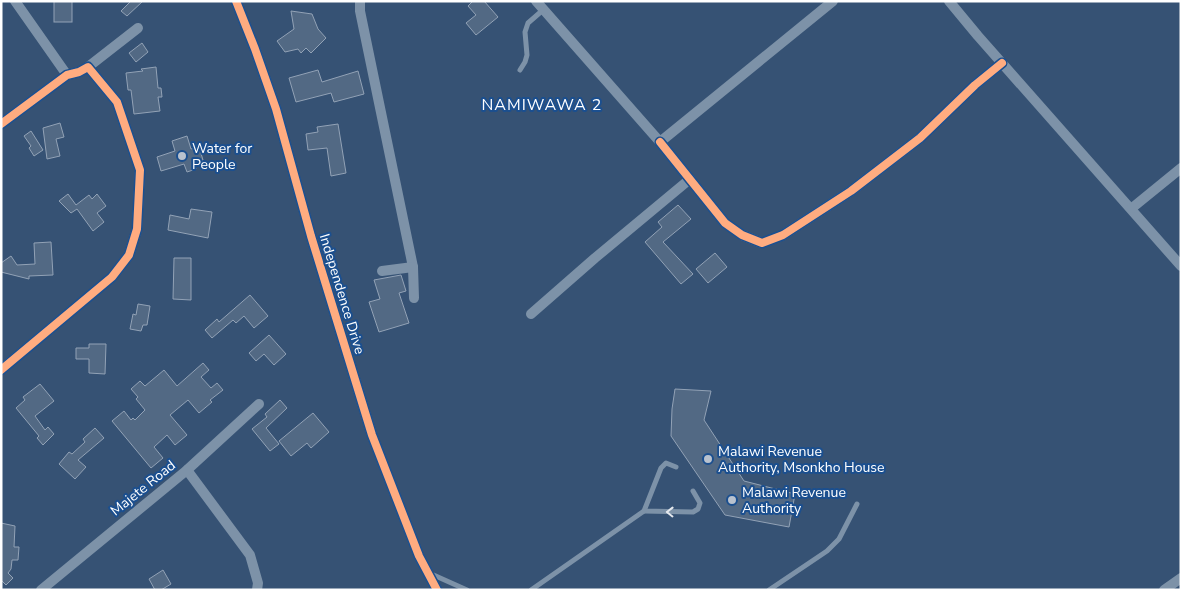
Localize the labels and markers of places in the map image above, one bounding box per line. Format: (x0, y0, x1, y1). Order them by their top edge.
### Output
place label: Water for People (192, 139, 252, 174)
marker: Water for People (176, 150, 188, 162)
place label: Malawi Revenue Authority, Msonkho House (718, 442, 885, 477)
marker: Malawi Revenue Authority, Msonkho House (702, 453, 714, 465)
place label: Malawi Revenue Authority (742, 483, 846, 518)
marker: Malawi Revenue Authority (726, 494, 738, 506)

